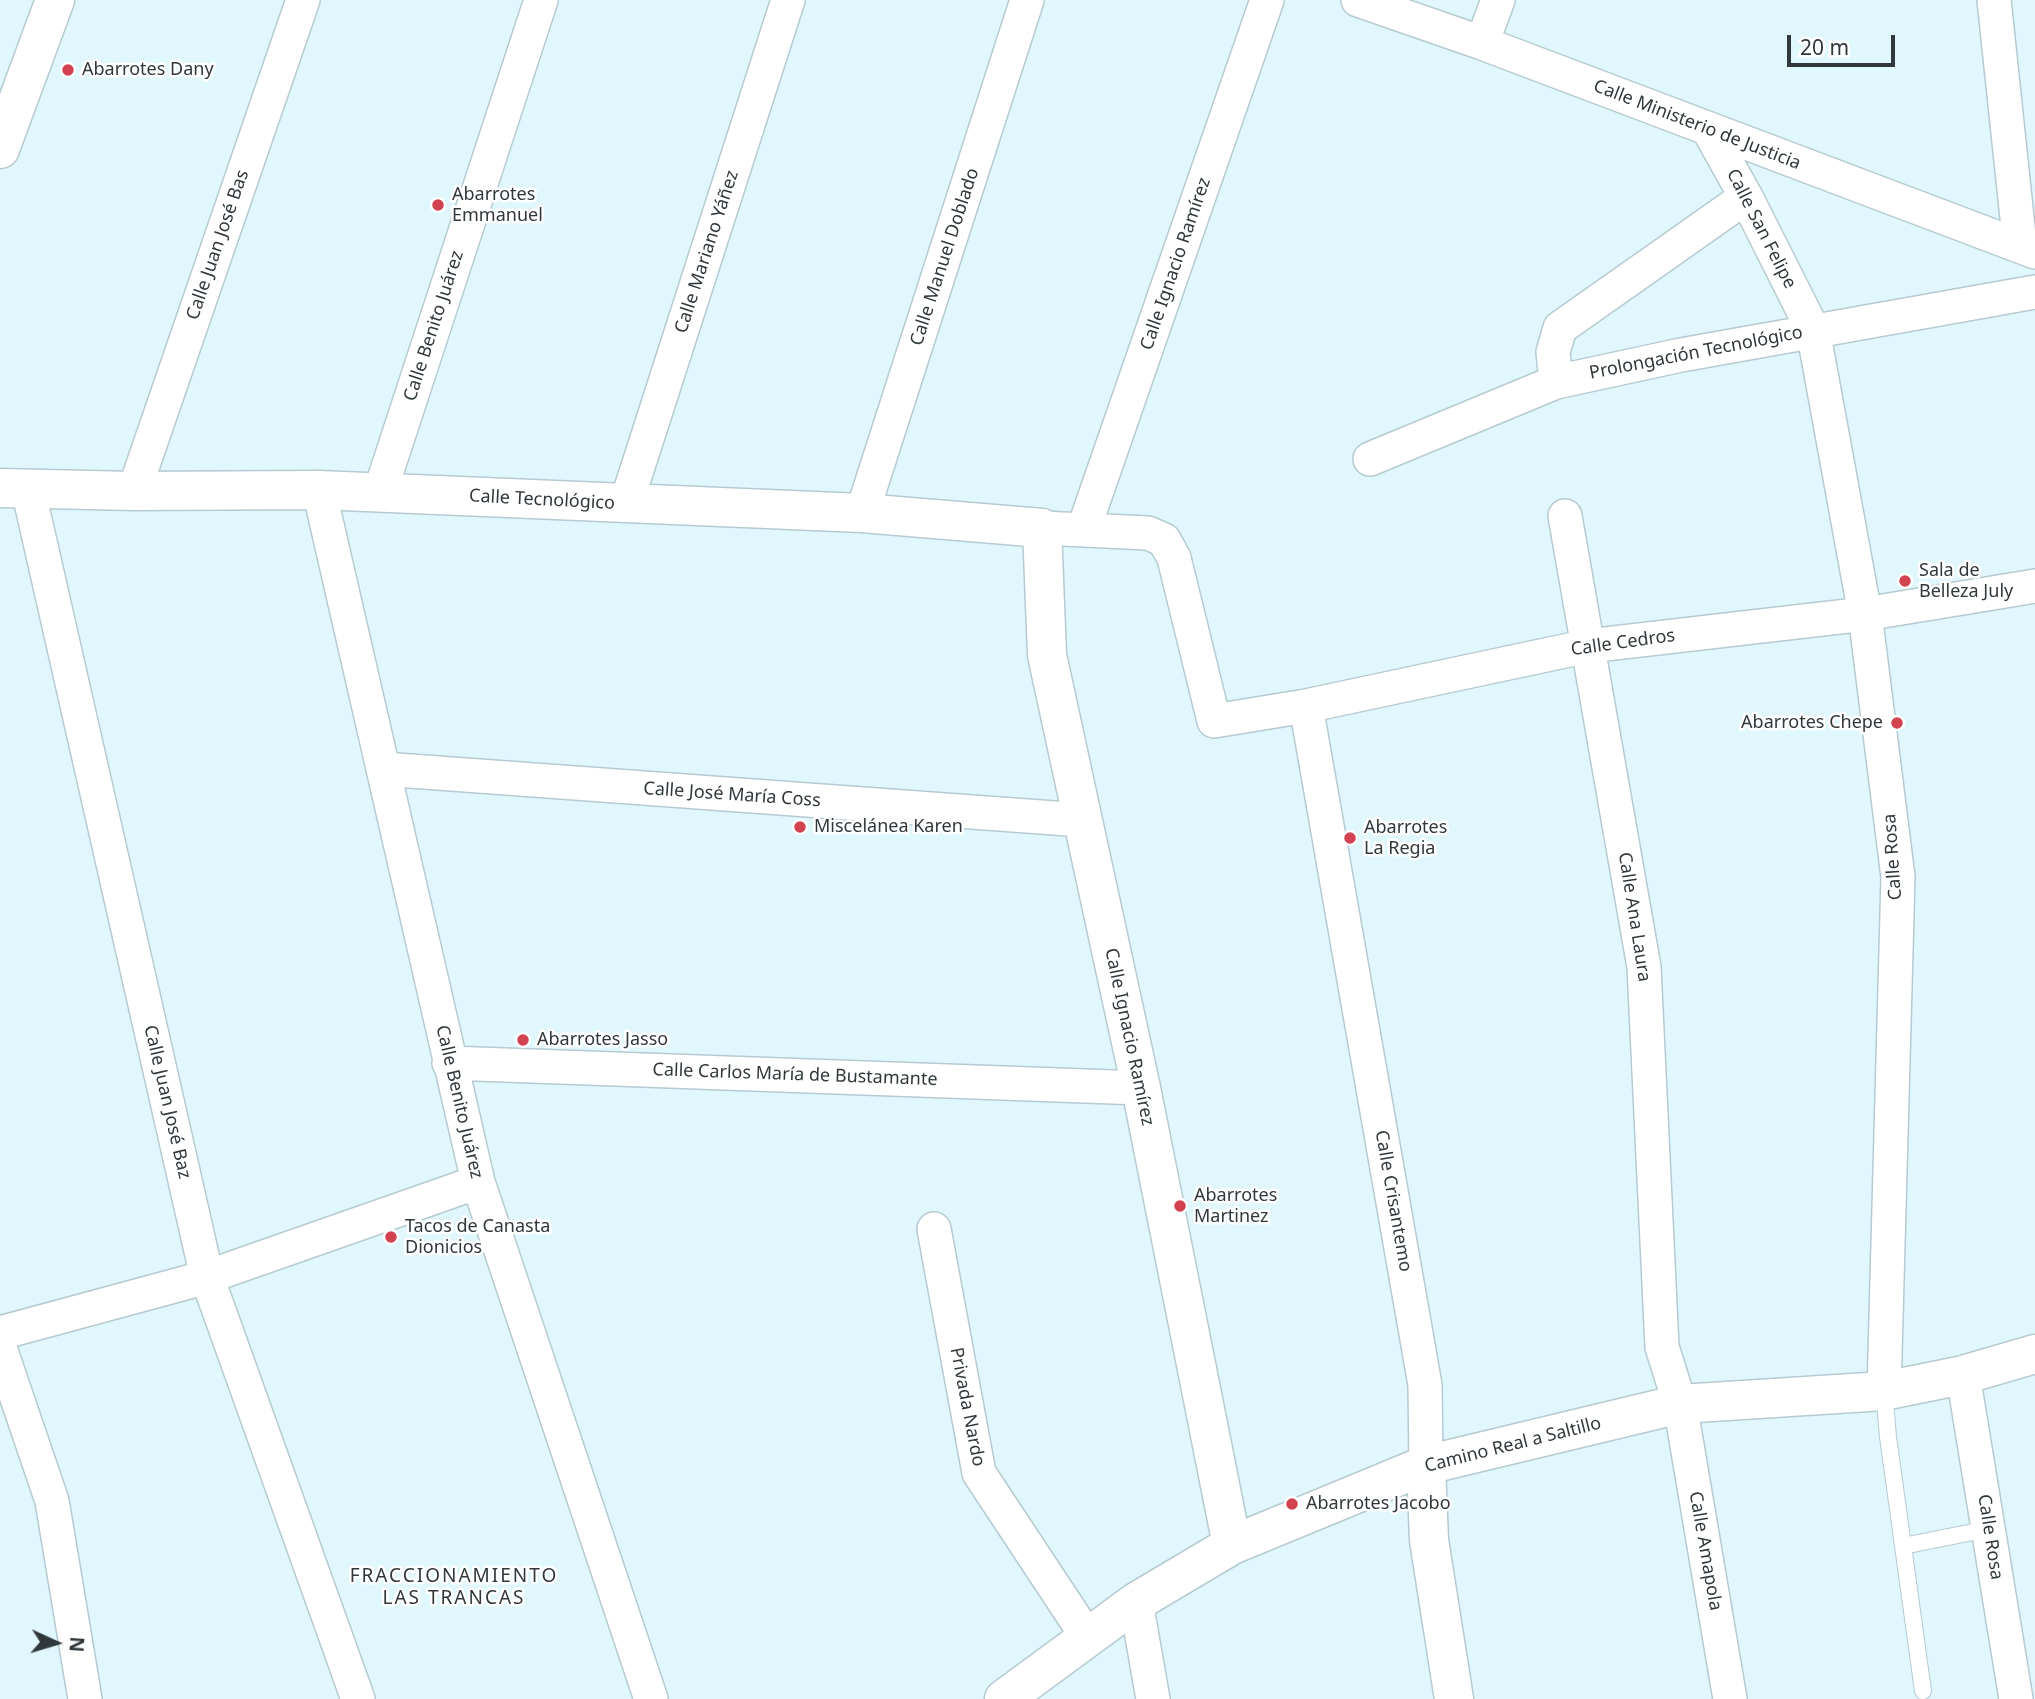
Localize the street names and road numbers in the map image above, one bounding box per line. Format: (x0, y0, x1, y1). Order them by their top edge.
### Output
street label: Calle Ministerio de Justicia (1590, 75, 1804, 175)
street label: Calle Manuel Doblado (906, 165, 984, 349)
street label: Calle San Felipe (1722, 166, 1800, 292)
street label: Calle Juan José Bas (182, 167, 254, 323)
street label: Calle Mariano Yáñez (670, 168, 744, 336)
street label: Calle Ignacio Ramírez (1136, 175, 1216, 353)
street label: Calle Benito Juárez (399, 248, 469, 404)
street label: Prolongación Tecnológico (1587, 322, 1805, 384)
street label: Calle Tecnológico (469, 485, 615, 515)
street label: Calle Cedros (1570, 625, 1676, 661)
street label: Calle José María Coss (643, 778, 821, 812)
street label: Calle Rosa (1879, 813, 1907, 901)
street label: Calle Ana Laura (1613, 851, 1655, 983)
street label: Calle Ignacio Ramírez (1100, 946, 1158, 1128)
street label: Calle Juan José Baz (139, 1023, 195, 1181)
street label: Calle Benito Juárez (431, 1023, 487, 1181)
street label: Calle Carlos María de Bustamante (652, 1059, 938, 1091)
street label: Calle Crisantemo (1370, 1129, 1416, 1273)
street label: Privada Nardo (945, 1346, 989, 1468)
street label: Camino Real a Saltillo (1423, 1413, 1603, 1477)
street label: Calle Amapola (1684, 1490, 1726, 1612)
street label: Calle Rosa (1973, 1493, 2007, 1581)

